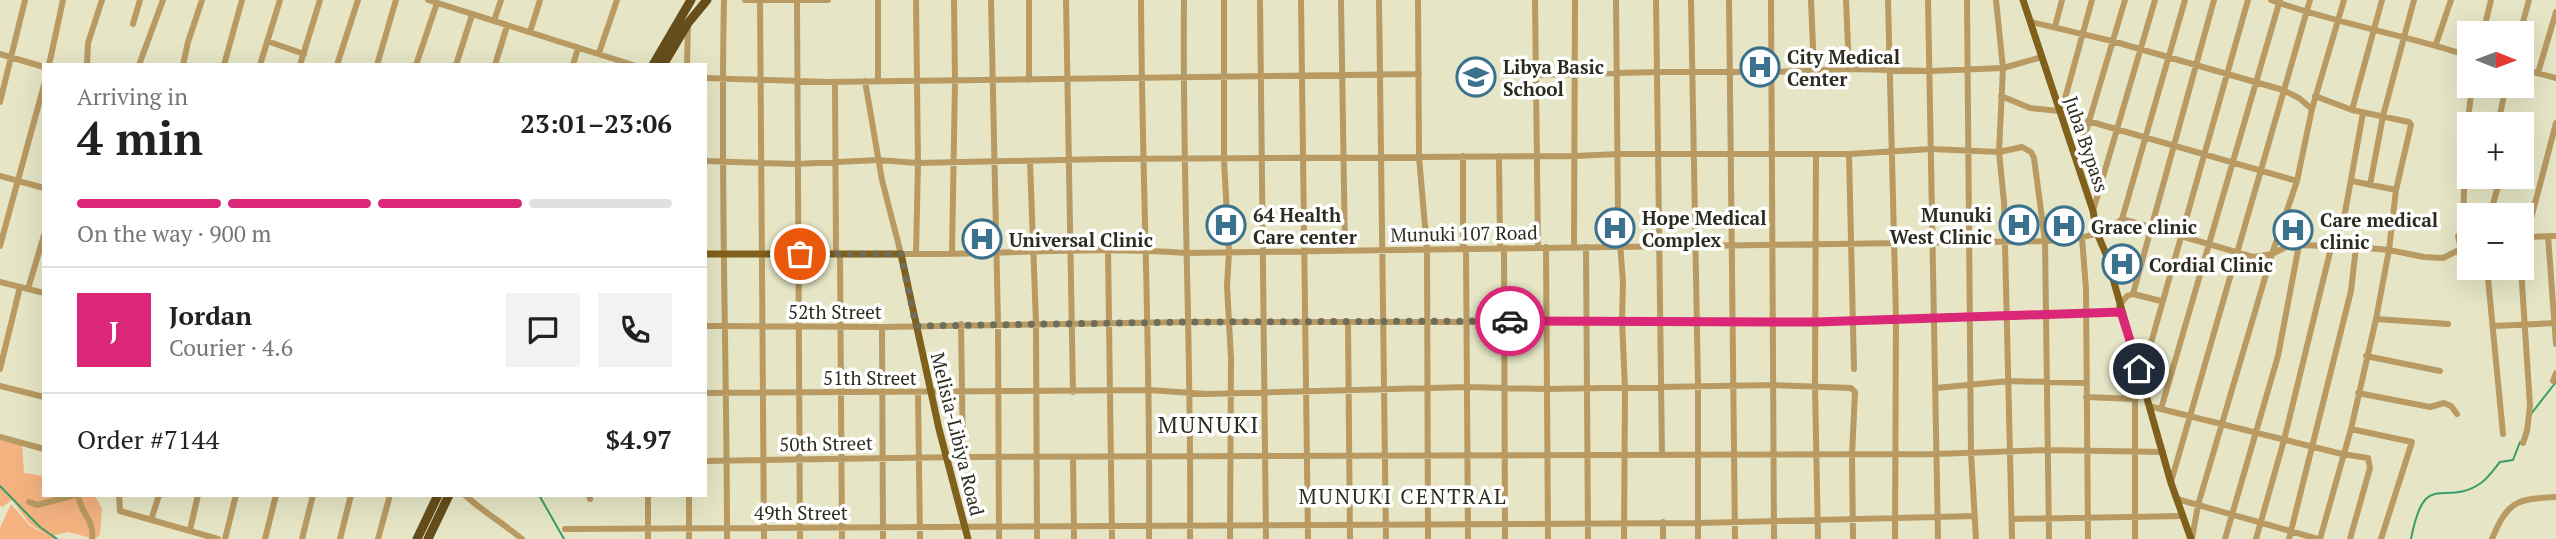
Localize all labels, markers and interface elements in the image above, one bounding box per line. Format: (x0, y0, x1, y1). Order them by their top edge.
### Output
north arrow (2457, 21, 2534, 98)
map controls (2457, 21, 2534, 280)
place label: City Medical Center (1787, 44, 1900, 91)
hospital icon: City Medical Center (1739, 46, 1781, 88)
place label: Libya Basic School (1503, 54, 1604, 101)
school or university icon: Libya Basic School (1455, 56, 1497, 98)
text: Arriving in (77, 81, 188, 112)
street label: Juba Bypass (2059, 93, 2115, 195)
text: 23:01–23:06 (520, 106, 672, 140)
text: 4 min (77, 107, 203, 168)
button: + (2457, 112, 2534, 189)
place label: 64 Health Care center (1253, 202, 1358, 249)
place label: Munuki West Clinic (1890, 202, 1992, 249)
button: − (2457, 203, 2534, 280)
hospital icon: 64 Health Care center (1205, 204, 1247, 246)
hospital icon: Munuki West Clinic (1998, 204, 2040, 246)
place label: Hope Medical Complex (1642, 205, 1766, 252)
hospital icon: Grace clinic (2043, 205, 2085, 247)
hospital icon: Hope Medical Complex (1594, 207, 1636, 249)
place label: Care medical clinic (2320, 207, 2438, 254)
hospital icon: Care medical clinic (2272, 209, 2314, 251)
place label: Grace clinic (2091, 214, 2197, 239)
text: On the way · 900 m (77, 218, 271, 249)
hospital icon: Universal Clinic (961, 218, 1003, 260)
street label: Munuki 107 Road (1390, 219, 1538, 247)
pin (770, 224, 830, 284)
place label: Universal Clinic (1009, 227, 1153, 252)
icon: bag (781, 235, 819, 273)
hospital icon: Cordial Clinic (2101, 243, 2143, 285)
place label: Cordial Clinic (2149, 252, 2273, 277)
courier (1475, 286, 1545, 356)
button: chat (506, 293, 580, 367)
button: phone (598, 293, 672, 367)
text: Jordan (169, 298, 252, 332)
street label: 52th Street (788, 299, 882, 324)
icon: car (1491, 302, 1529, 340)
text: J (109, 313, 119, 347)
text: Courier · 4.6 (169, 332, 293, 363)
pin (2109, 339, 2169, 399)
street label: Melisia-Libiya Road (926, 350, 990, 519)
icon: home (2120, 350, 2158, 388)
street label: 51th Street (823, 365, 917, 390)
district label: MUNUKI (1158, 409, 1260, 440)
text: Order #7144 (77, 422, 219, 456)
text: $4.97 (606, 422, 672, 456)
street label: 50th Street (779, 430, 873, 456)
district label: MUNUKI CENTRAL (1298, 482, 1508, 510)
street label: 49th Street (754, 500, 848, 525)

